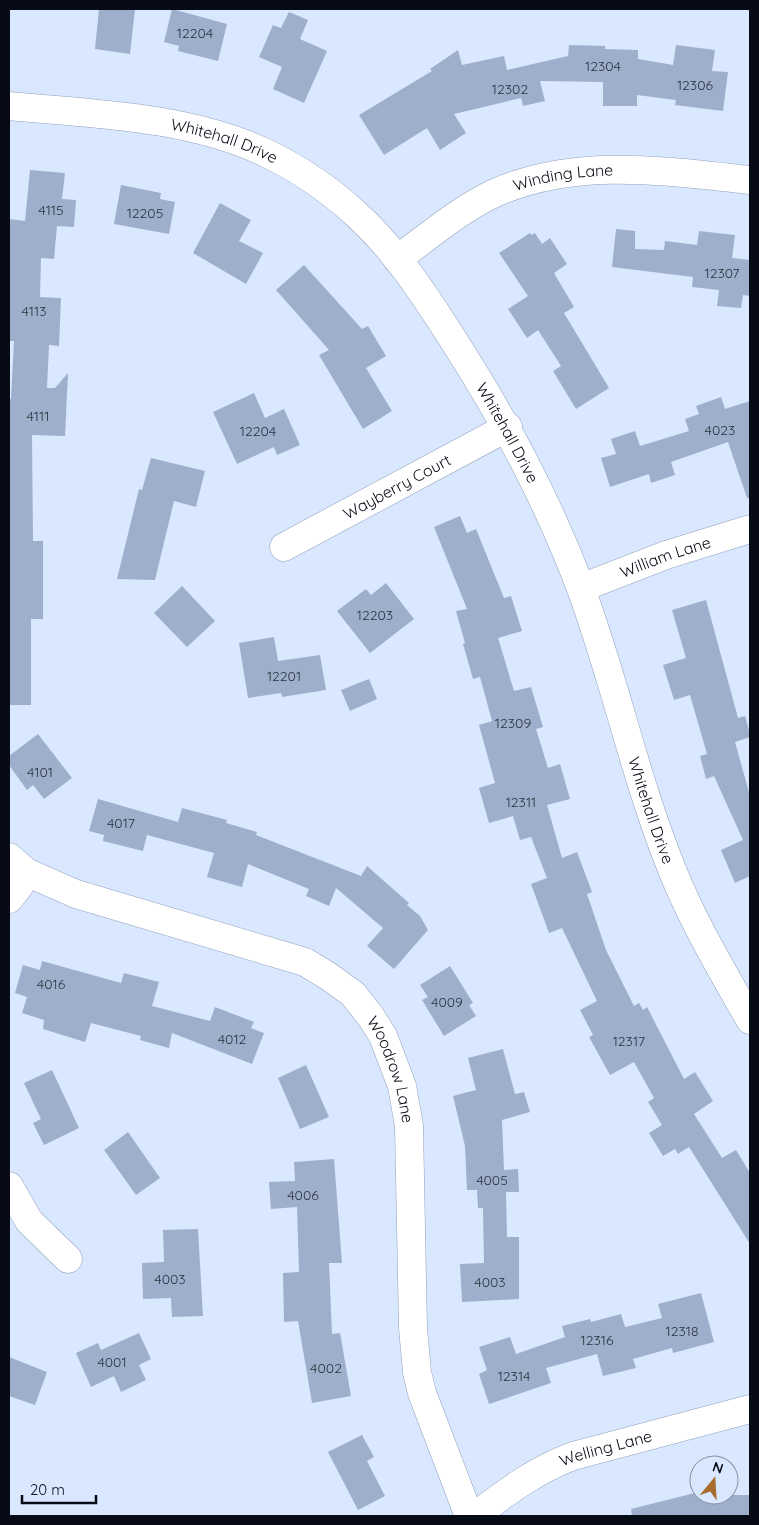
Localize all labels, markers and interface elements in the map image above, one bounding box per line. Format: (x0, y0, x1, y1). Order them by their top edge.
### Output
house number: 12204 (177, 24, 213, 42)
house number: 12304 (585, 57, 621, 75)
house number: 12306 (677, 76, 714, 94)
house number: 12302 (492, 80, 528, 98)
street label: Whitehall Drive (169, 114, 281, 167)
street label: Winding Lane (510, 160, 613, 195)
house number: 4115 (38, 201, 64, 219)
house number: 12205 (127, 204, 163, 222)
house number: 12307 (704, 264, 740, 282)
house number: 4113 (22, 302, 46, 320)
street label: Whitehall Drive (472, 379, 543, 486)
house number: 4111 (27, 407, 49, 425)
house number: 4023 (705, 421, 735, 439)
house number: 12204 (240, 422, 276, 440)
street label: Wayberry Court (339, 450, 454, 524)
street label: William Lane (617, 532, 713, 582)
house number: 12203 (357, 606, 393, 624)
house number: 12201 (267, 667, 301, 685)
house number: 12309 (495, 714, 531, 732)
street label: Whitehall Drive (624, 754, 679, 867)
house number: 4101 (27, 763, 53, 781)
house number: 12311 (506, 793, 536, 811)
house number: 4017 (107, 814, 135, 832)
house number: 4016 (37, 975, 66, 993)
house number: 4009 (431, 993, 463, 1011)
street label: Woodrow Lane (363, 1012, 418, 1124)
house number: 4012 (218, 1030, 247, 1048)
house number: 12317 (613, 1032, 645, 1050)
house number: 4005 (476, 1171, 508, 1189)
house number: 4006 (287, 1186, 319, 1204)
house number: 4003 (154, 1270, 186, 1288)
house number: 4003 (474, 1273, 506, 1291)
house number: 12318 (665, 1322, 699, 1340)
house number: 12316 (581, 1331, 614, 1349)
house number: 4001 (97, 1353, 127, 1371)
house number: 4002 (310, 1359, 342, 1377)
house number: 12314 (498, 1367, 530, 1385)
street label: Welling Lane (556, 1425, 654, 1471)
north arrow (689, 1455, 739, 1505)
text: N (710, 1457, 726, 1478)
scale bar (22, 1472, 96, 1504)
text: 20 m (30, 1480, 65, 1499)

